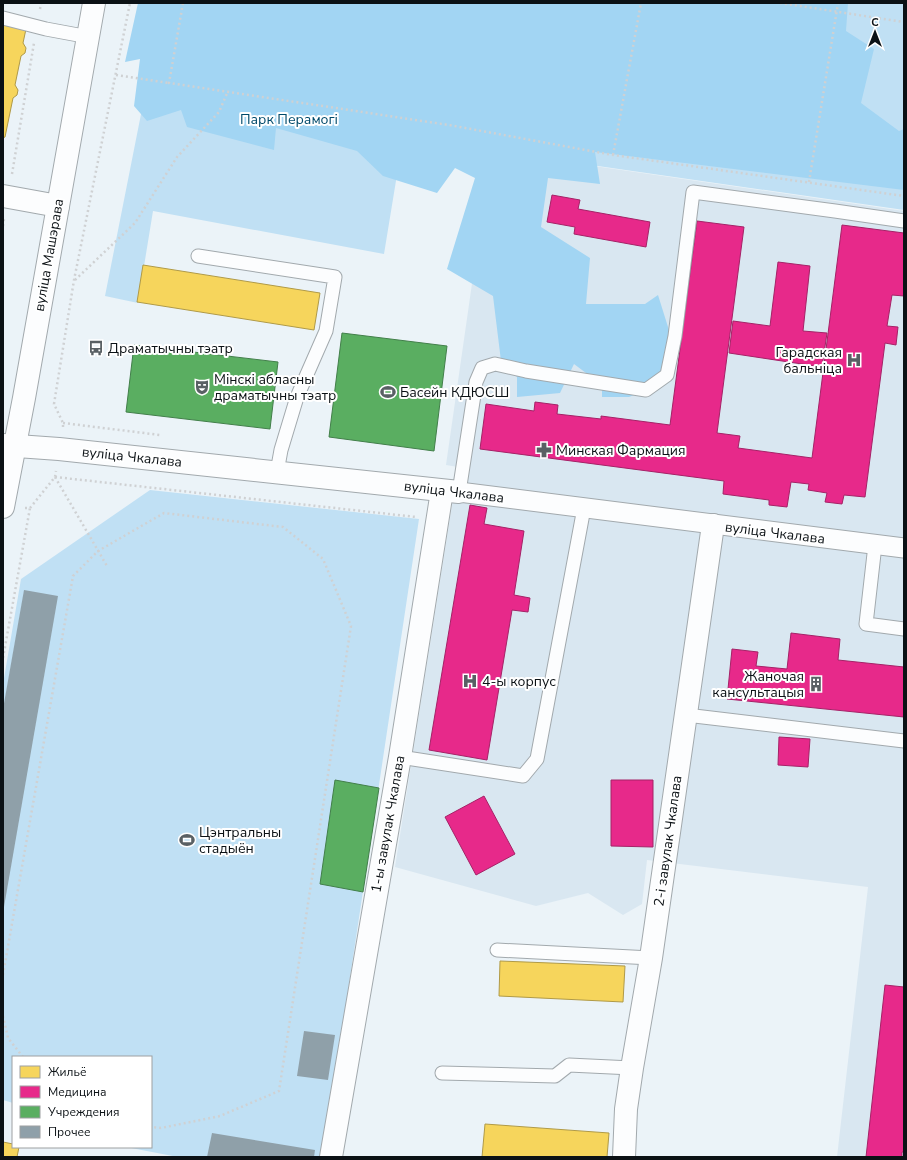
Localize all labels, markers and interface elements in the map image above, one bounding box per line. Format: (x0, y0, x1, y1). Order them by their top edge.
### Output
north arrow (855, 12, 895, 52)
text: С (871, 15, 879, 30)
park label: Парк Перамогі (240, 110, 338, 129)
street label: вуліца Машэрава (30, 197, 68, 313)
bus stop icon: Драматычны тэатр (87, 339, 105, 357)
place label: Драматычны тэатр (108, 339, 233, 358)
place label: Гарадская бальніца (776, 343, 842, 378)
hospital icon: Гарадская бальніца (845, 351, 863, 369)
place label: Мінскі абласны драматычны тэатр (214, 370, 336, 405)
theatre icon: Мінскі абласны драматычны тэатр (193, 378, 211, 396)
sports icon: Басейн КДЮСШ (379, 383, 397, 401)
place label: Басейн КДЮСШ (400, 383, 509, 402)
pharmacy icon: Минская Фармация (535, 441, 553, 459)
place label: Минская Фармация (556, 441, 686, 460)
street label: вуліца Чкалава (81, 442, 183, 472)
street label: вуліца Чкалава (403, 476, 505, 508)
street label: вуліца Чкалава (724, 517, 826, 549)
place label: Жаночая кансультацыя (712, 667, 804, 702)
hospital icon: 4-ы корпус (461, 672, 479, 690)
place label: 4-ы корпус (482, 672, 556, 691)
building icon: Жаночая кансультацыя (807, 675, 825, 693)
street label: 1-ы завулак Чкалава (367, 754, 409, 894)
street label: 2-і завулак Чкалава (649, 774, 687, 908)
place label: Цэнтральны стадыён (199, 823, 281, 858)
sports icon: Цэнтральны стадыён (178, 831, 196, 849)
legend (12, 1056, 152, 1148)
text: Жильё (48, 1064, 86, 1080)
text: Медицина (48, 1084, 107, 1100)
text: Учреждения (47, 1104, 120, 1120)
text: Прочее (48, 1124, 91, 1140)

